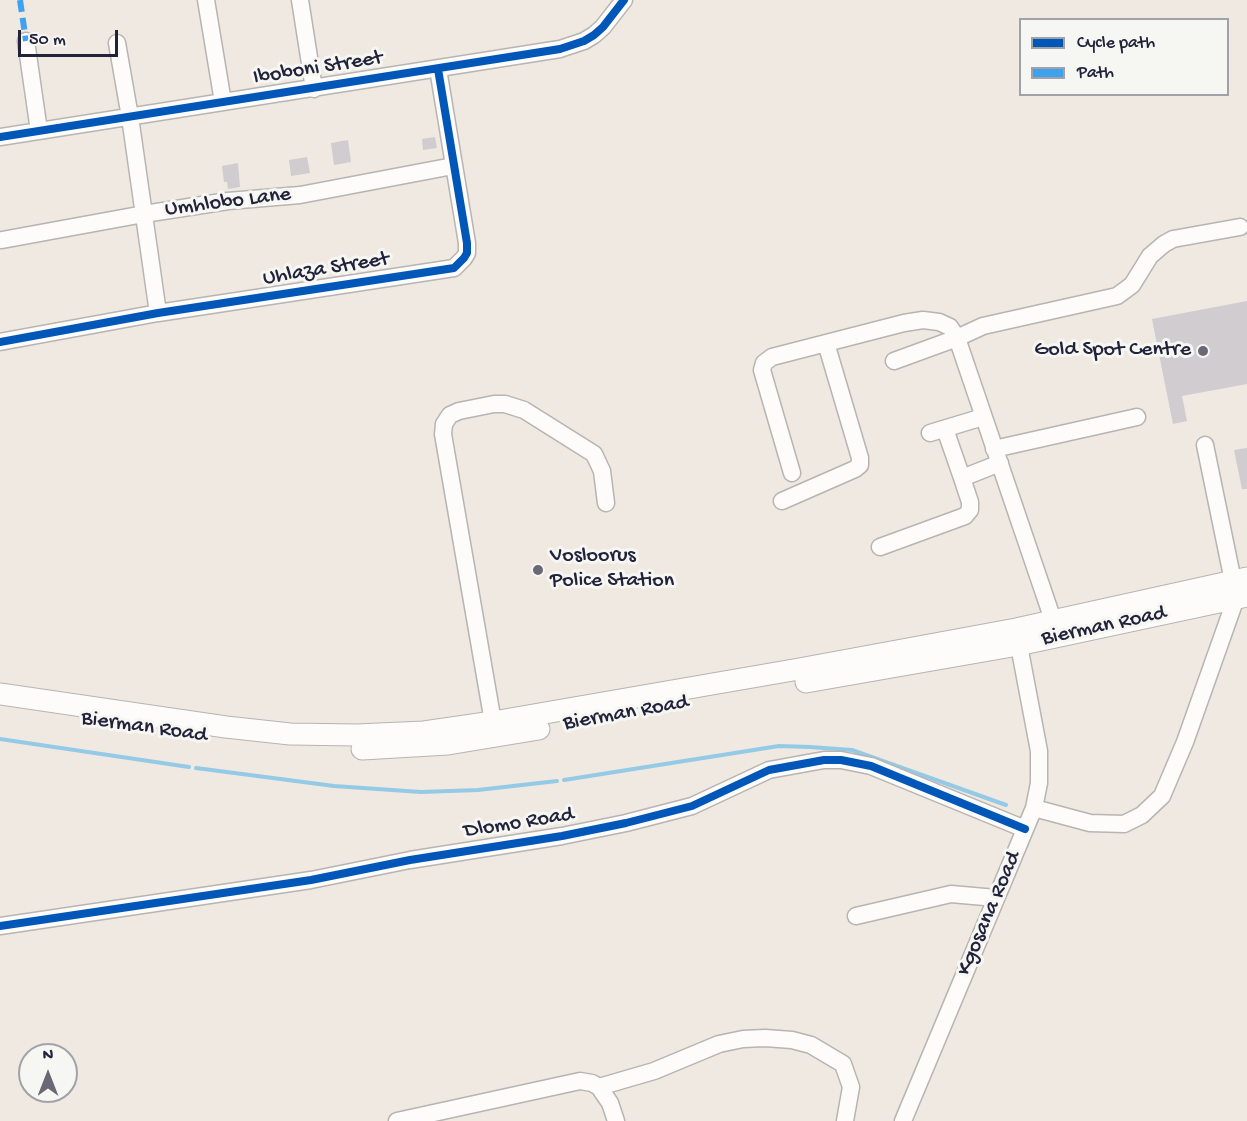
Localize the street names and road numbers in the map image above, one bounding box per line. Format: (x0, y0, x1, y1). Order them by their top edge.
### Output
street label: Iboboni Street (252, 46, 384, 92)
street label: Umhlobo Lane (164, 182, 292, 224)
street label: Uhlaza Street (261, 247, 391, 293)
street label: Bierman Road (1039, 601, 1169, 653)
street label: Bierman Road (561, 690, 691, 738)
street label: Bierman Road (79, 706, 209, 750)
street label: Dlomo Road (462, 802, 576, 846)
street label: Kgosana Road (952, 848, 1028, 980)

